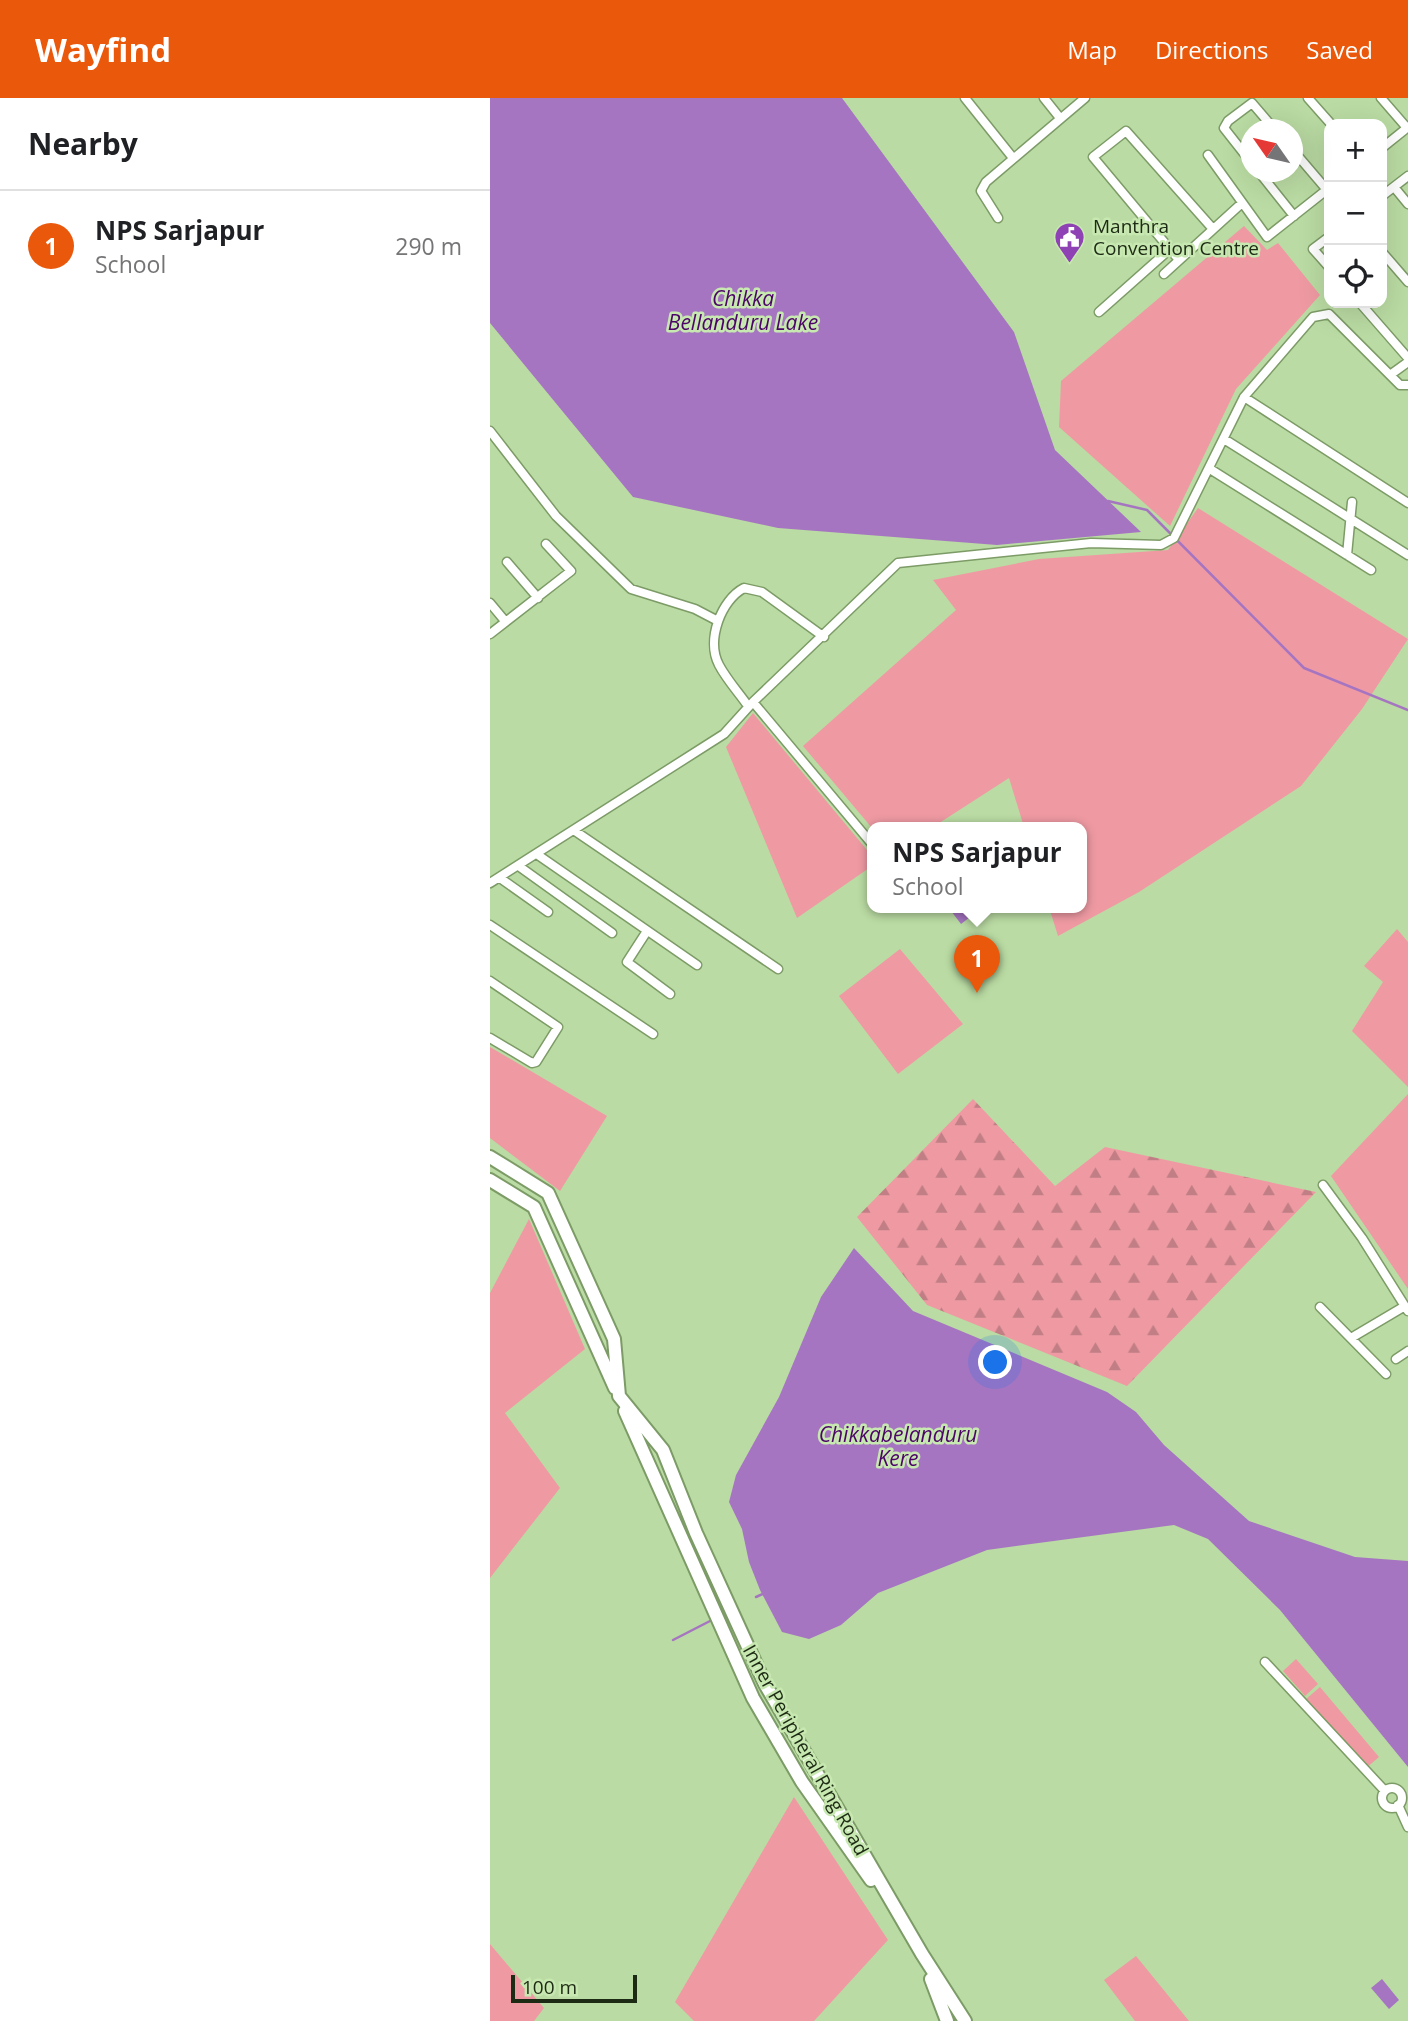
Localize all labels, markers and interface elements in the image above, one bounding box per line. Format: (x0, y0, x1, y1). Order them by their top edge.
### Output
text: Wayfind (35, 27, 171, 72)
text: Map (1067, 33, 1117, 66)
text: Directions (1155, 33, 1268, 66)
text: Saved (1306, 33, 1373, 66)
north arrow (1240, 119, 1303, 182)
map controls (1324, 119, 1387, 308)
button: + (1324, 119, 1387, 182)
text: Nearby (28, 123, 138, 164)
button: − (1324, 182, 1387, 245)
text: NPS Sarjapur (95, 212, 264, 248)
place label: Manthra Convention Centre (1093, 213, 1259, 261)
public building icon: Manthra Convention Centre (1053, 220, 1087, 264)
text: 1 (44, 230, 58, 262)
text: 290 m (395, 230, 462, 262)
button: locate (1324, 245, 1387, 308)
text: School (95, 248, 166, 280)
water label: Chikka Bellanduru Lake (668, 284, 818, 336)
popup (867, 822, 1087, 913)
text: NPS Sarjapur (892, 834, 1062, 870)
text: School (892, 870, 964, 902)
pin: 1 (954, 935, 1000, 993)
your location (978, 1345, 1012, 1379)
water label: Chikkabelanduru Kere (819, 1420, 977, 1472)
street label: Inner Peripheral Ring Road (737, 1640, 875, 1860)
scale bar (511, 1972, 637, 2004)
text: 100 m (522, 1974, 577, 2000)

